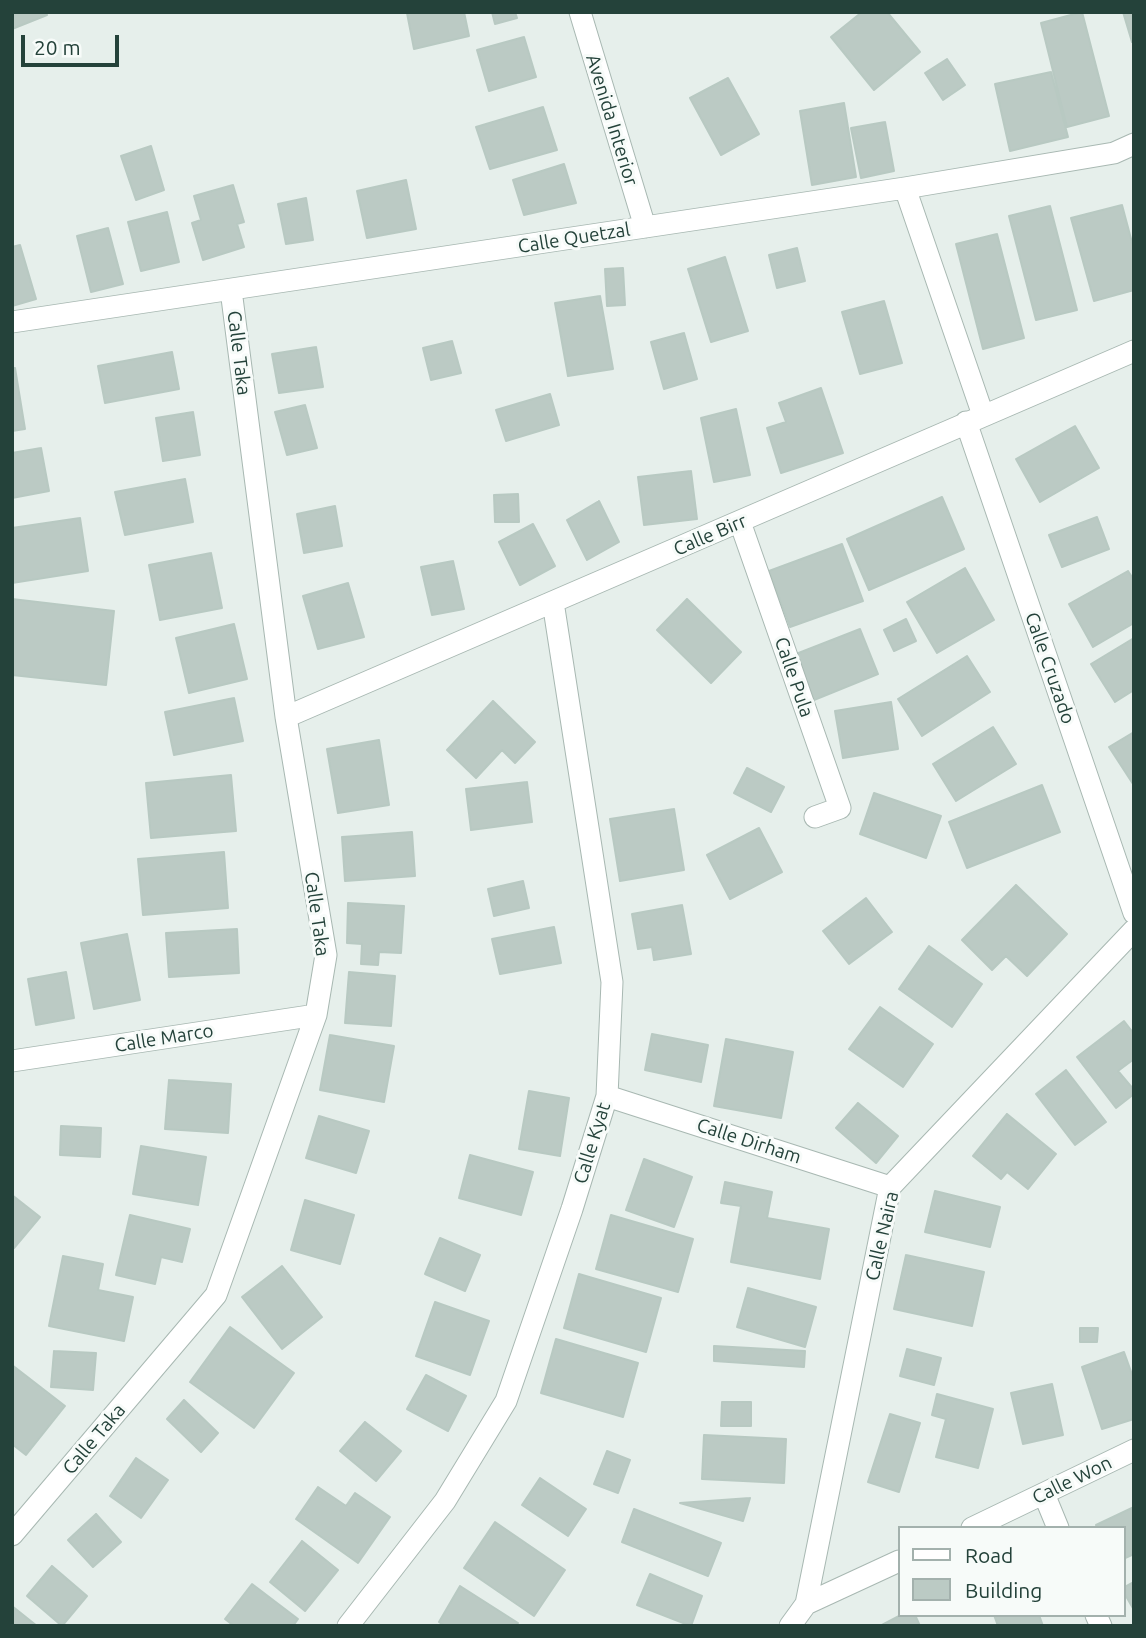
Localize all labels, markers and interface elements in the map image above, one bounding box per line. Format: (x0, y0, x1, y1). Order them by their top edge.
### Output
scale bar (24, 21, 122, 65)
text: 20 m (34, 35, 81, 59)
street label: Avenida Interior (581, 52, 643, 188)
street label: Calle Quetzal (516, 218, 632, 258)
street label: Calle Taka (222, 309, 256, 397)
street label: Calle Birr (670, 509, 750, 561)
street label: Calle Cruzado (1020, 609, 1080, 727)
street label: Calle Pula (770, 634, 818, 720)
street label: Calle Taka (300, 870, 334, 958)
street label: Calle Marco (113, 1019, 215, 1057)
street label: Calle Kyat (569, 1099, 615, 1187)
street label: Calle Dirham (694, 1113, 804, 1169)
street label: Calle Naira (861, 1189, 903, 1283)
street label: Calle Taka (58, 1399, 130, 1479)
street label: Calle Won (1029, 1451, 1115, 1509)
legend (898, 1526, 1125, 1617)
text: Road (965, 1543, 1013, 1567)
text: Building (965, 1578, 1042, 1602)

